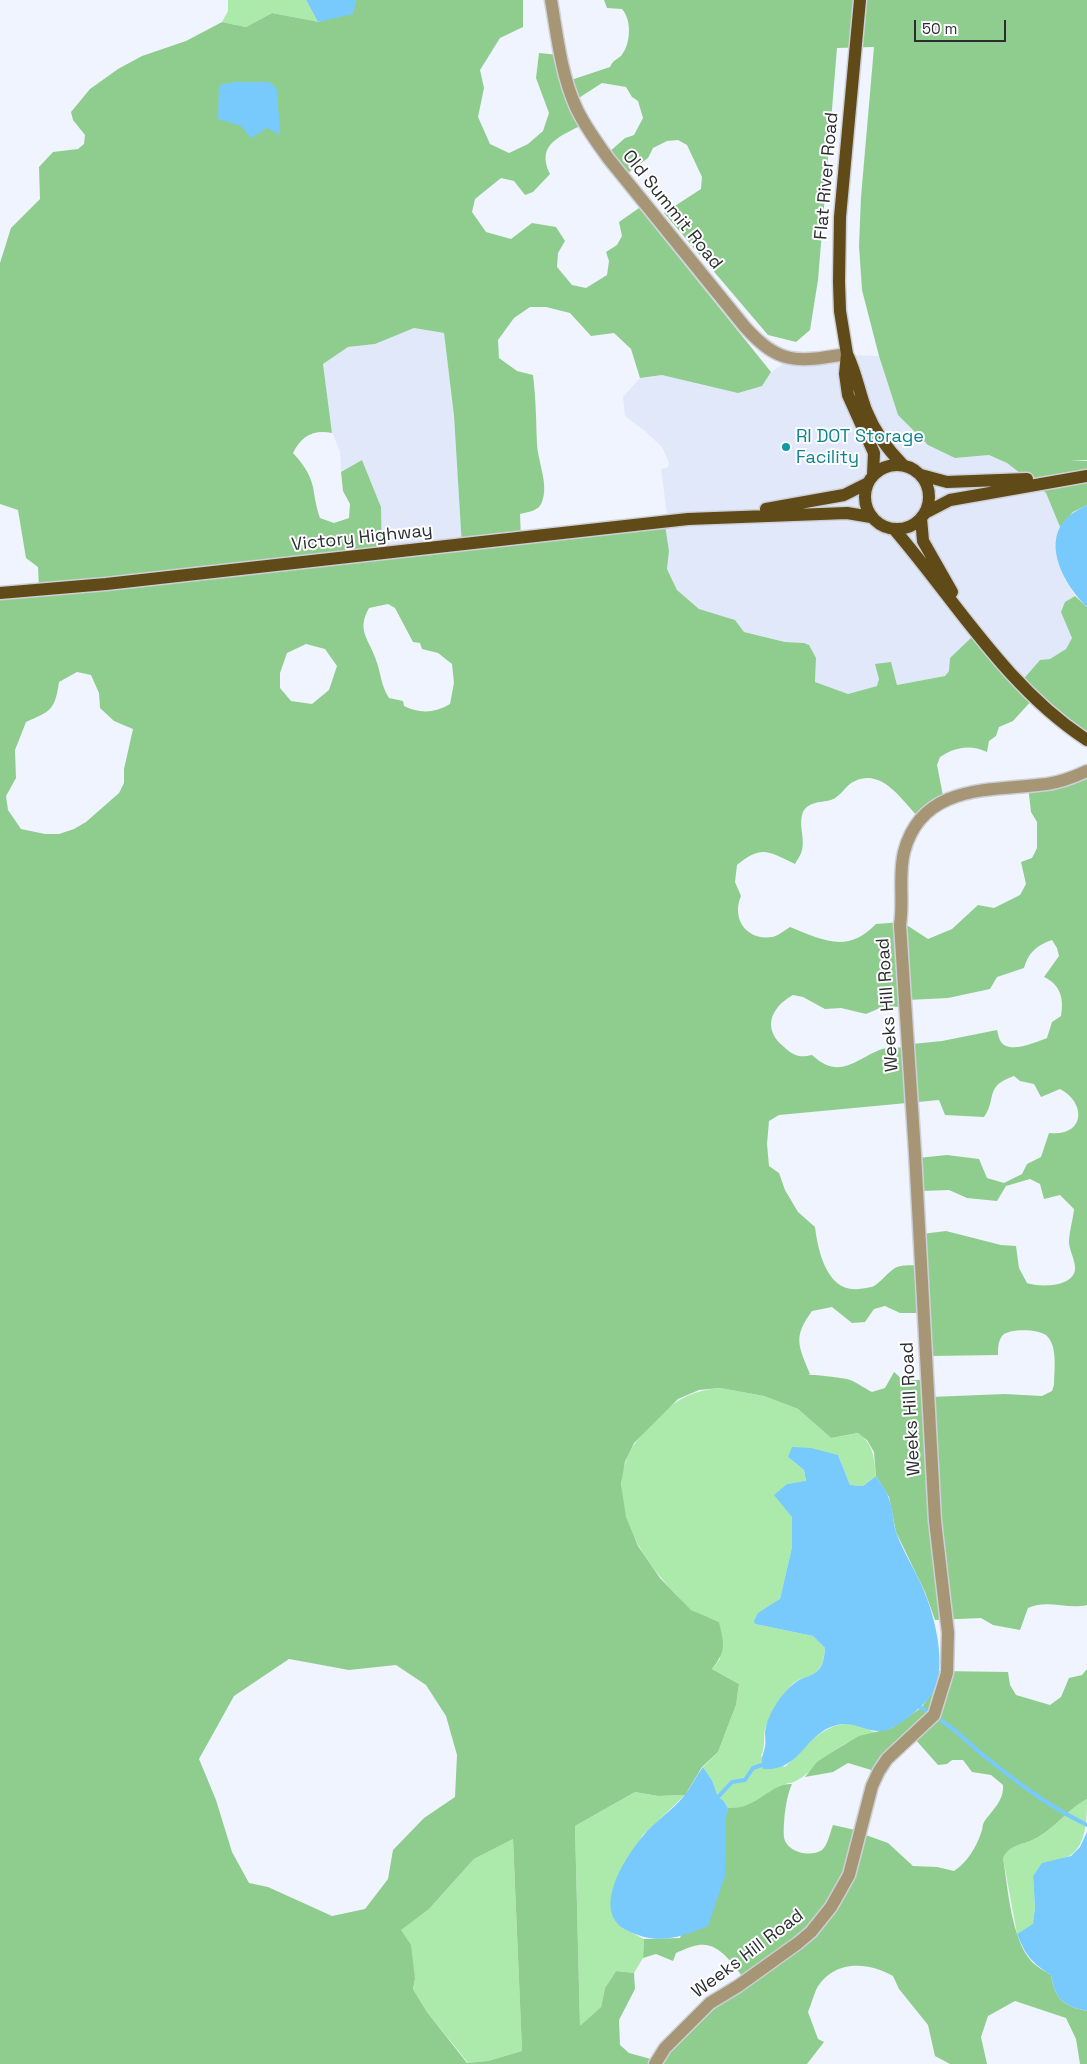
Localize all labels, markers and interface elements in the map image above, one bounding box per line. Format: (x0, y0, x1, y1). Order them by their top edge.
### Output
scale bar (917, 10, 1010, 42)
text: 50 m (922, 19, 957, 38)
street label: Flat River Road (811, 111, 843, 241)
street label: Old Summit Road (617, 146, 727, 274)
place label: RI DOT Storage Facility (796, 426, 924, 468)
marker: RI DOT Storage Facility (780, 441, 792, 453)
street label: Victory Highway (290, 520, 434, 556)
street label: Weeks Hill Road (873, 937, 903, 1073)
street label: Weeks Hill Road (897, 1341, 925, 1477)
street label: Weeks Hill Road (688, 1905, 808, 2003)

